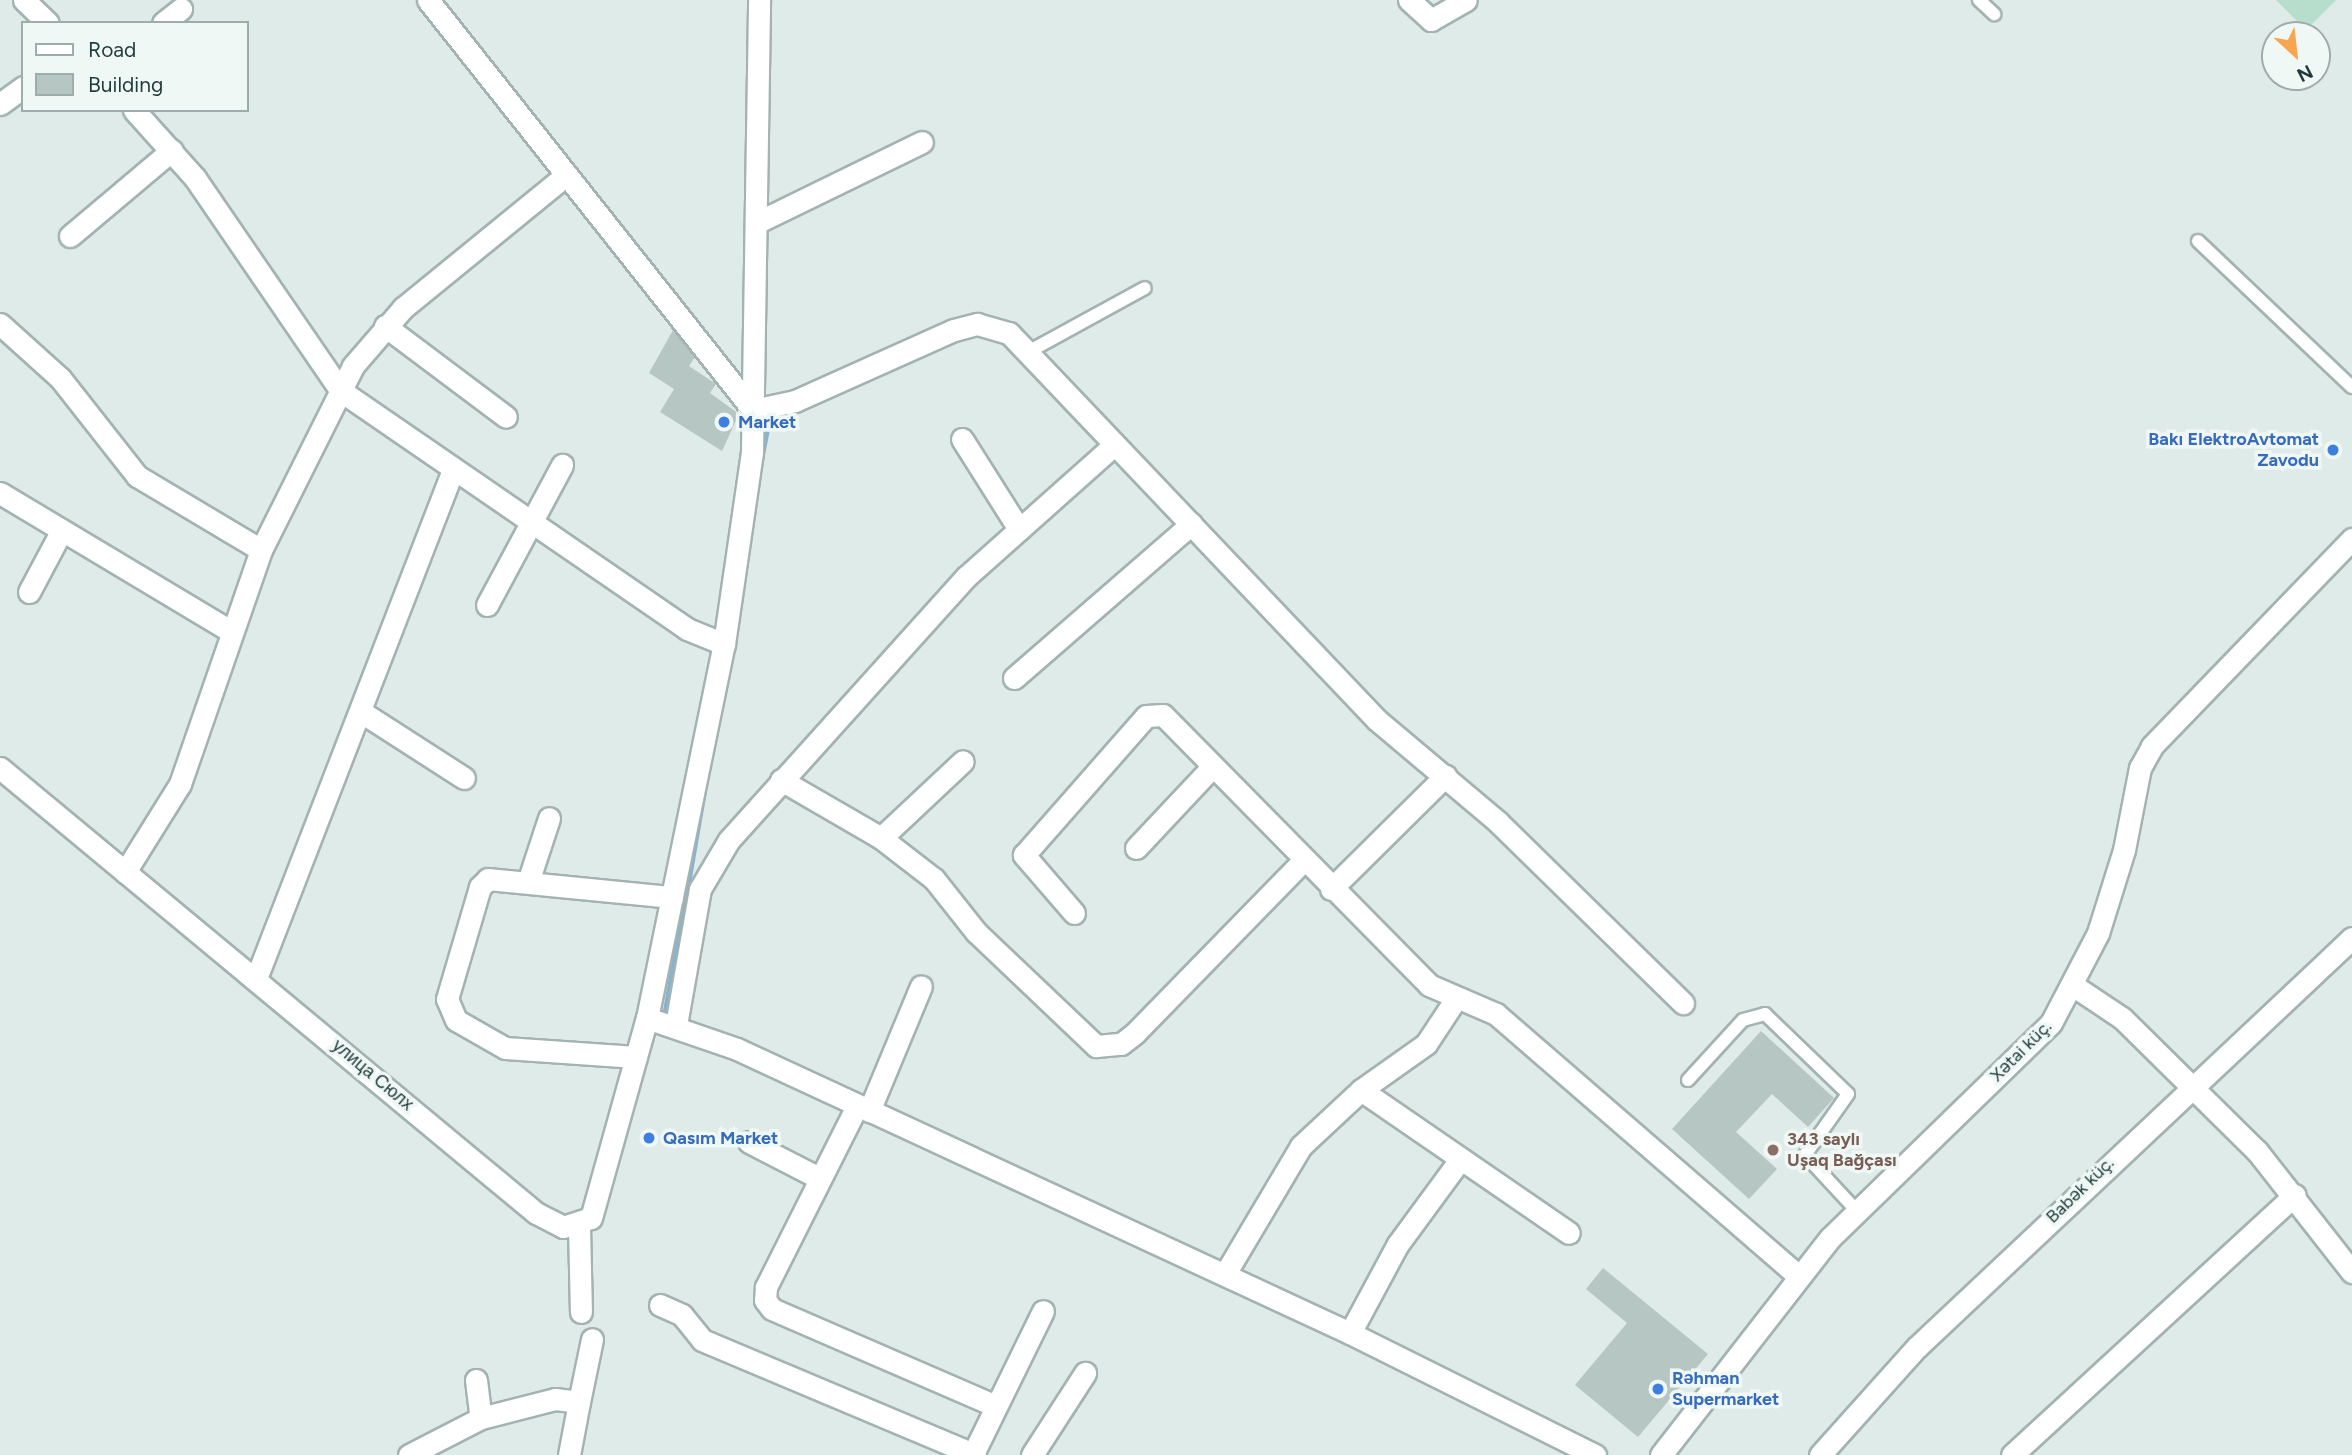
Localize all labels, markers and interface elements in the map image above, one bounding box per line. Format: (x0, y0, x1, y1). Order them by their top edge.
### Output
legend (21, 21, 248, 112)
north arrow (2261, 21, 2331, 91)
text: Road (88, 37, 136, 62)
text: N (2293, 60, 2317, 87)
text: Building (88, 72, 163, 97)
place label: Market (738, 411, 796, 433)
marker: Market (716, 414, 732, 430)
place label: Bakı ElektroAvtomat Zavodu (2148, 429, 2319, 472)
marker: Bakı ElektroAvtomat Zavodu (2325, 442, 2341, 458)
street label: Xətai küç. (1986, 1016, 2056, 1086)
street label: улица Сюлх (328, 1035, 418, 1115)
place label: Qasım Market (663, 1127, 778, 1149)
place label: 343 saylı Uşaq Bağçası (1787, 1129, 1897, 1172)
marker: Qasım Market (641, 1130, 657, 1146)
marker: 343 saylı Uşaq Bağçası (1765, 1142, 1781, 1158)
street label: Babək küç. (2042, 1152, 2118, 1228)
place label: Rəhman Supermarket (1672, 1368, 1779, 1410)
marker: Rəhman Supermarket (1650, 1381, 1666, 1397)

